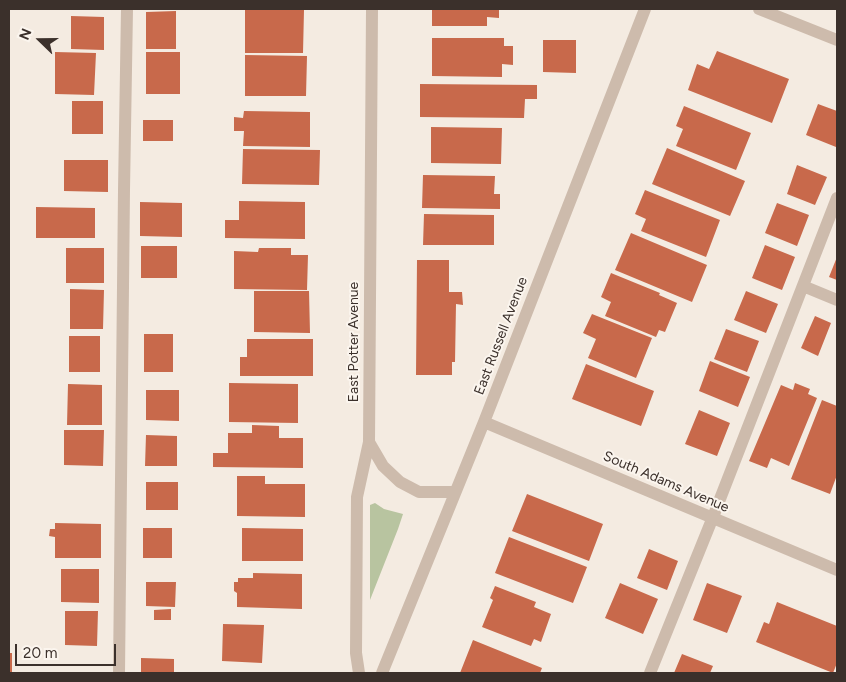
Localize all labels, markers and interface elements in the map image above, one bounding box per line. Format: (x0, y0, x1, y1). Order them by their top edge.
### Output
north arrow (15, 15, 65, 65)
text: N (16, 26, 36, 42)
street label: East Russell Avenue (471, 275, 531, 397)
street label: East Potter Avenue (346, 282, 362, 402)
street label: South Adams Avenue (601, 448, 731, 516)
scale bar (18, 634, 119, 666)
text: 20 m (23, 644, 57, 662)

